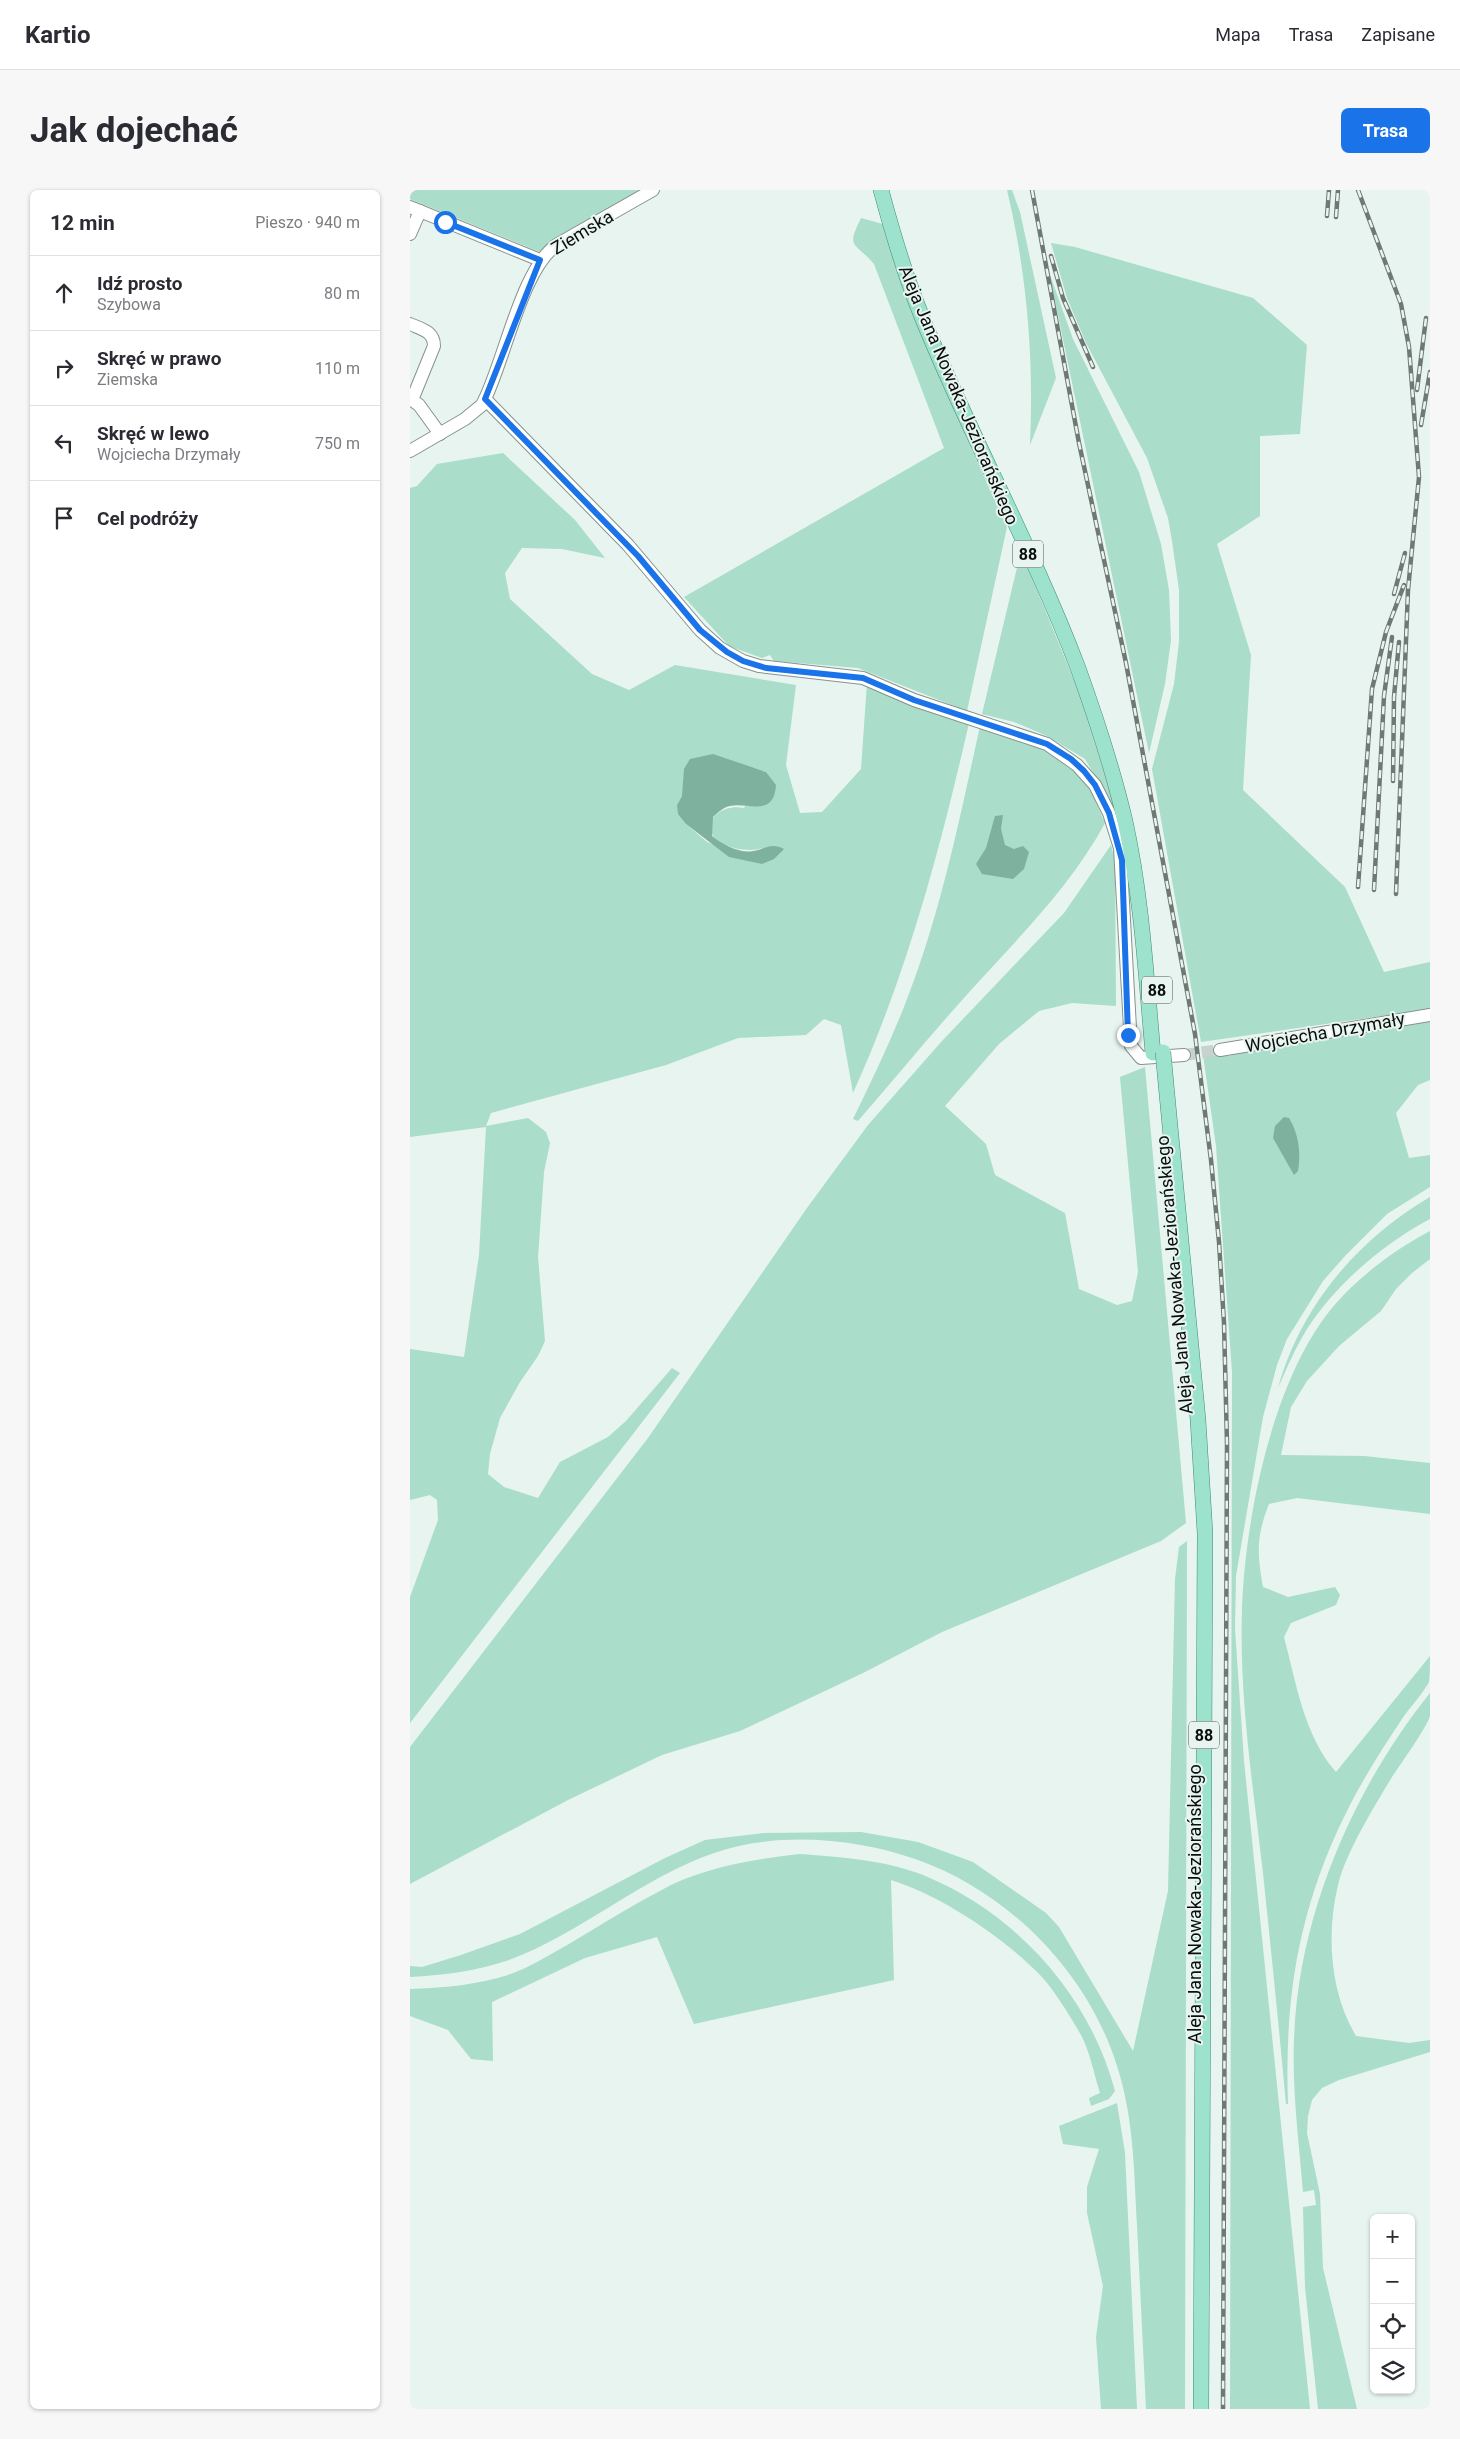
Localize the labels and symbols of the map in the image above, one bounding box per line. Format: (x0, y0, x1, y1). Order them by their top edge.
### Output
street label: Ziemska (547, 205, 617, 259)
route start (434, 211, 457, 234)
street label: Aleja Jana Nowaka-Jeziorańskiego (895, 262, 1023, 528)
road number: 88 (1013, 540, 1043, 568)
road number: 88 (1142, 976, 1172, 1004)
street label: Wojciecha Drzymały (1244, 1008, 1407, 1056)
route end (1117, 1024, 1140, 1047)
street label: Aleja Jana Nowaka-Jeziorańskiego (1151, 1135, 1197, 1415)
road number: 88 (1189, 1722, 1219, 1748)
street label: Aleja Jana Nowaka-Jeziorańskiego (1184, 1764, 1205, 2044)

